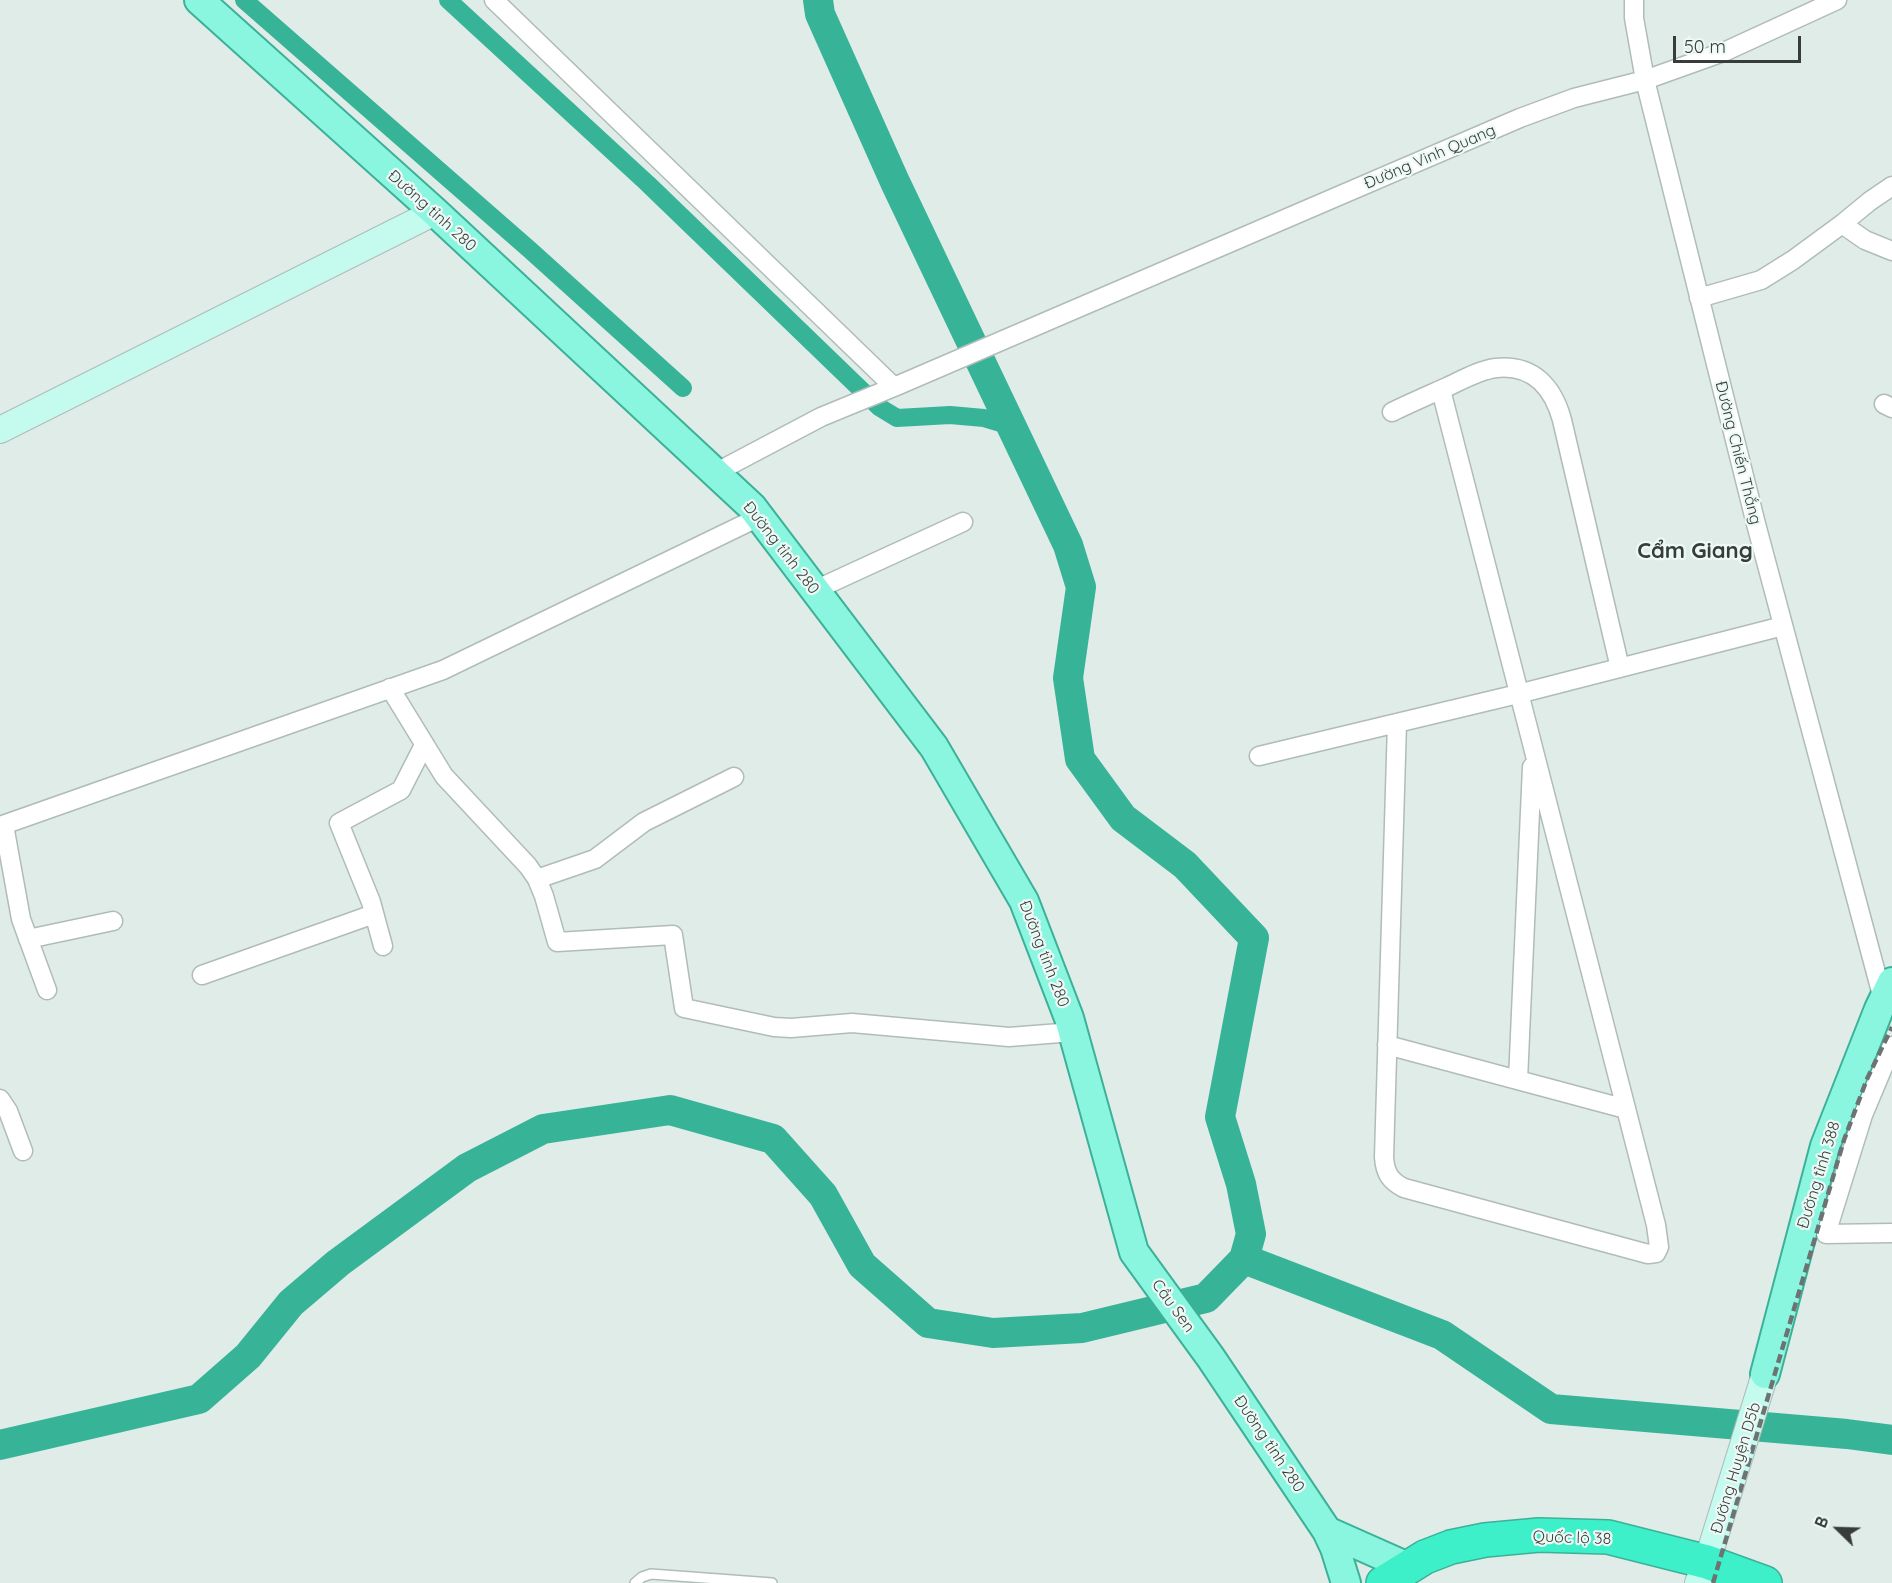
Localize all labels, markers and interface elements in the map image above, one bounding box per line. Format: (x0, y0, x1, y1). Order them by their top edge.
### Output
scale bar (1676, 24, 1804, 62)
text: 50 m (1684, 35, 1726, 58)
street label: Đường Vinh Quang (1361, 121, 1499, 193)
street label: Đường tỉnh 280 (384, 166, 480, 256)
street label: Đường Chiến Thắng (1711, 379, 1765, 527)
street label: Đường tỉnh 280 (739, 498, 823, 598)
district label: Cẩm Giang (1637, 538, 1753, 564)
street label: Đường tỉnh 280 (1015, 898, 1073, 1010)
street label: Đường tỉnh 388 (1794, 1119, 1844, 1231)
street label: Cầu Sen (1147, 1276, 1199, 1336)
street label: Đường tỉnh 280 (1230, 1392, 1308, 1496)
street label: Đường Huyện D5b (1707, 1400, 1765, 1536)
north arrow (1808, 1499, 1868, 1559)
text: B (1810, 1513, 1833, 1531)
street label: Quốc lộ 38 (1532, 1527, 1612, 1549)

